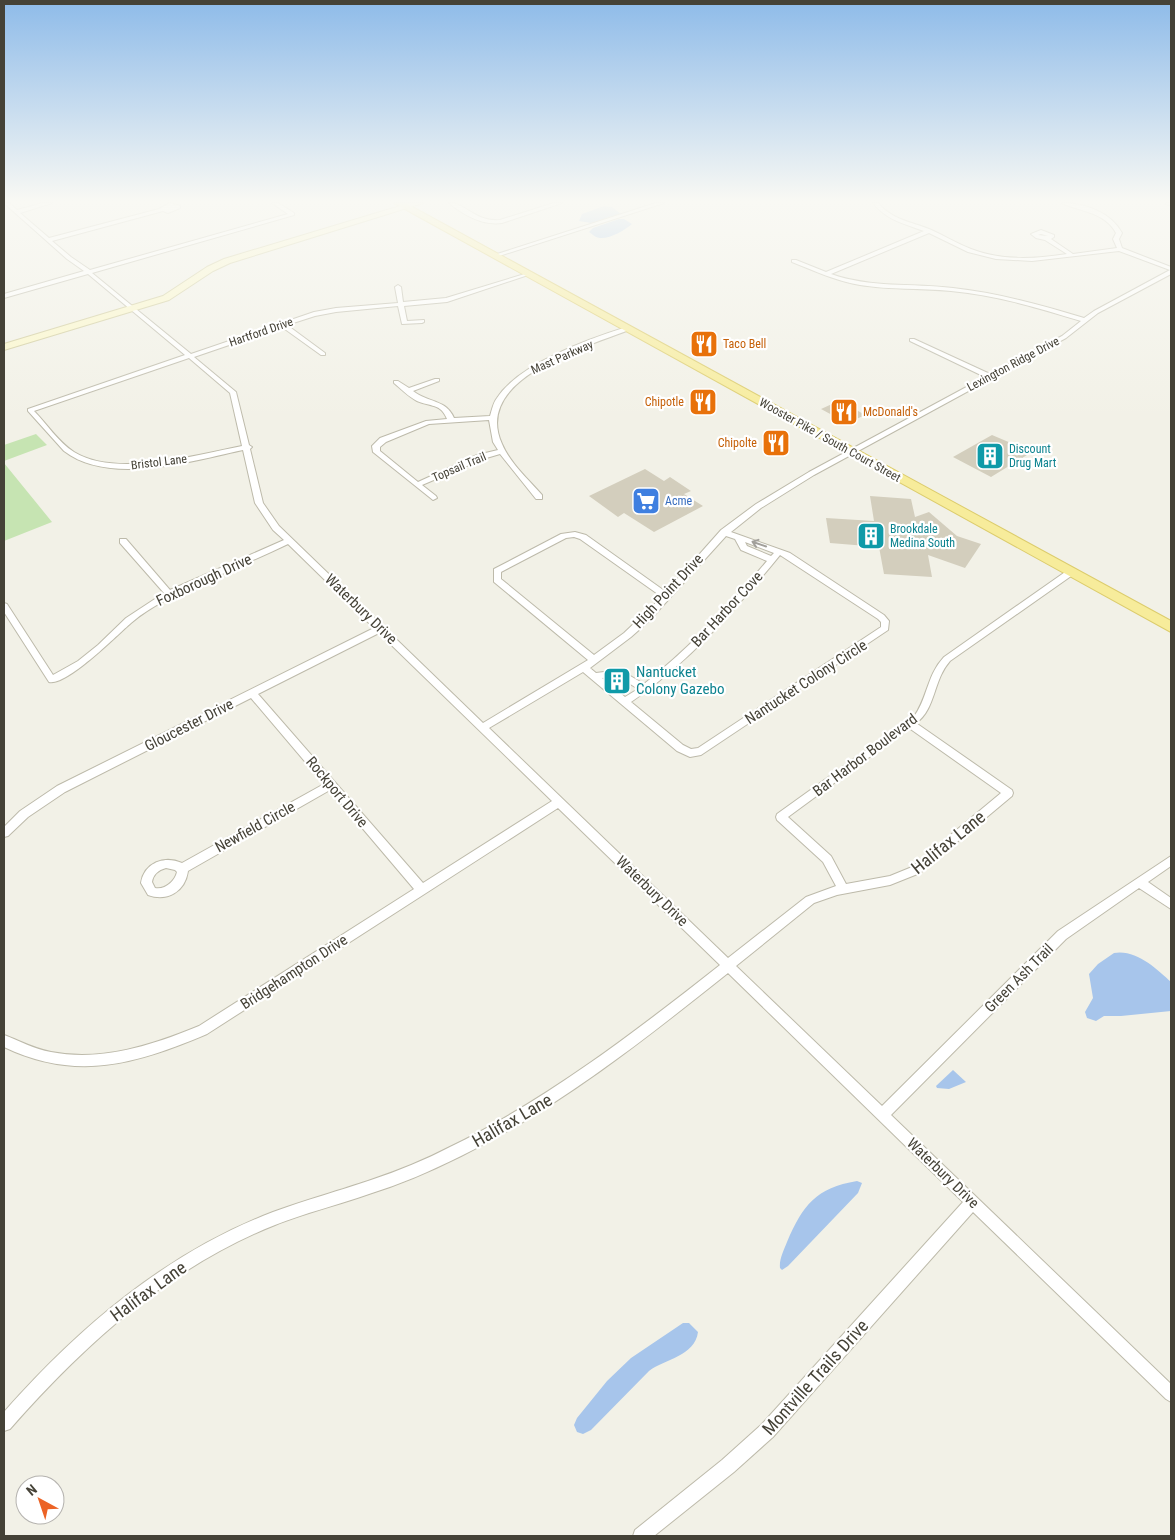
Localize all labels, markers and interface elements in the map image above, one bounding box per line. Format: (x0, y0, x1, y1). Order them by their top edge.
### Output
street label: Hartford Drive (227, 314, 295, 349)
restaurant icon: Taco Bell (689, 329, 719, 359)
street label: Lexington Ridge Drive (964, 334, 1062, 394)
street label: Mast Parkway (529, 337, 595, 377)
place label: Taco Bell (723, 337, 766, 351)
restaurant icon: Chipotle (688, 387, 718, 417)
place label: Chipotle (645, 395, 684, 409)
street label: Wooster Pike / South Court Street (757, 395, 904, 485)
restaurant icon: McDonald's (829, 397, 859, 427)
place label: McDonald's (863, 405, 918, 419)
restaurant icon: Chipolte (761, 428, 791, 458)
place label: Chipolte (718, 436, 757, 450)
building icon: Discount Drug Mart (975, 441, 1005, 471)
place label: Discount Drug Mart (1009, 442, 1057, 470)
street label: Topsail Trail (430, 449, 488, 485)
street label: Bristol Lane (130, 452, 188, 472)
supermarket icon: Acme (631, 486, 661, 516)
place label: Acme (665, 494, 692, 508)
building icon: Brookdale Medina South (856, 521, 886, 551)
place label: Brookdale Medina South (890, 522, 955, 550)
one-way arrow (751, 539, 767, 548)
street label: Foxborough Drive (153, 550, 255, 610)
street label: High Point Drive (629, 550, 707, 632)
street label: Bar Harbor Cove (687, 568, 767, 650)
street label: Waterbury Drive (321, 570, 401, 648)
street label: Nantucket Colony Circle (742, 636, 870, 728)
place label: Nantucket Colony Gazebo (636, 663, 724, 698)
building icon: Nantucket Colony Gazebo (602, 666, 632, 696)
street label: Gloucester Drive (142, 695, 236, 755)
street label: Bar Harbor Boulevard (809, 710, 921, 800)
street label: Rockport Drive (302, 753, 372, 831)
street label: Newfield Circle (212, 798, 298, 856)
street label: Halifax Lane (907, 806, 989, 878)
street label: Waterbury Drive (612, 852, 692, 930)
street label: Bridgehampton Drive (237, 931, 351, 1013)
street label: Green Ash Trail (981, 940, 1057, 1016)
street label: Halifax Lane (468, 1089, 556, 1151)
street label: Waterbury Drive (903, 1134, 983, 1212)
street label: Halifax Lane (106, 1256, 190, 1326)
street label: Montville Trails Drive (758, 1315, 872, 1439)
north arrow (15, 1475, 65, 1525)
text: N (23, 1481, 40, 1499)

